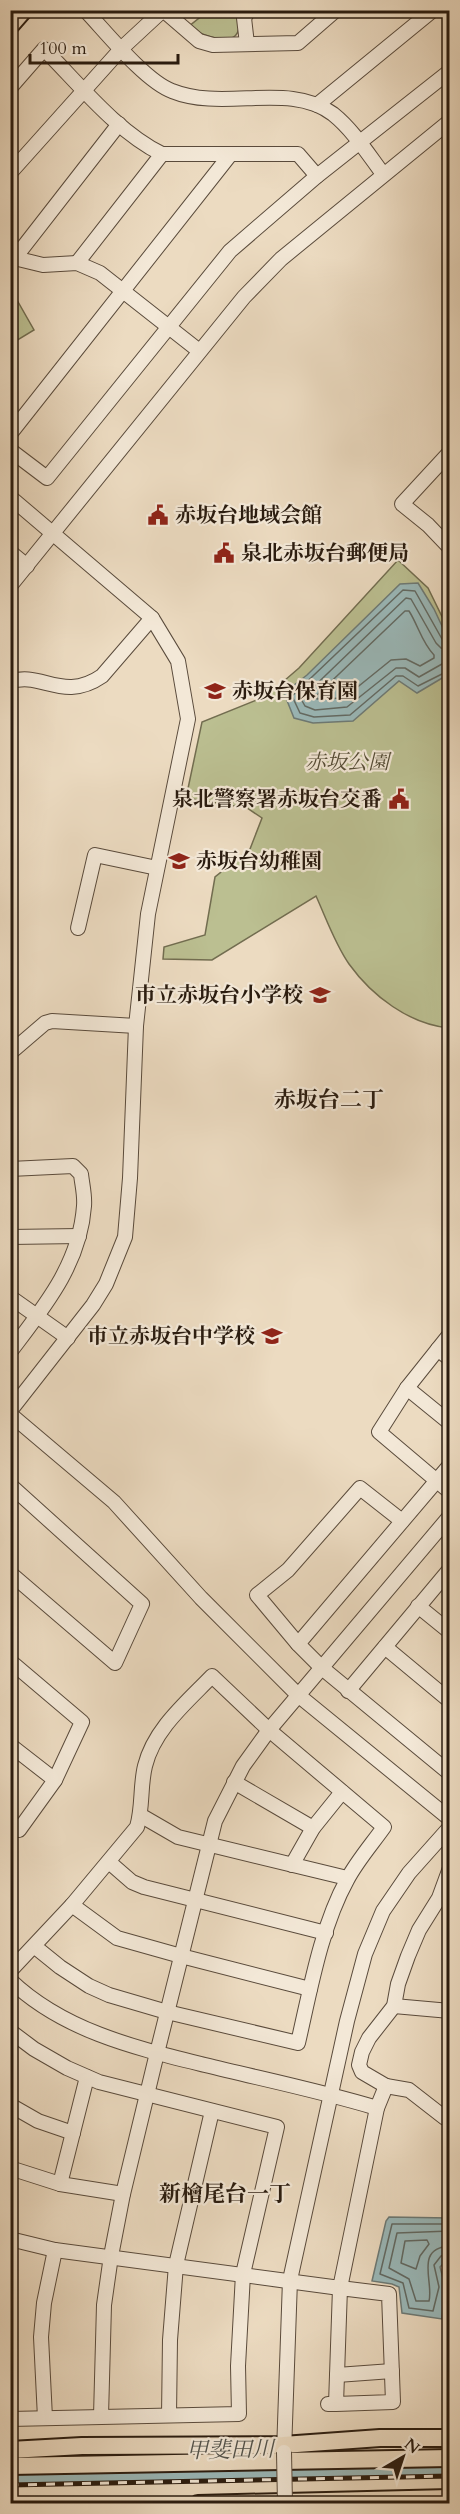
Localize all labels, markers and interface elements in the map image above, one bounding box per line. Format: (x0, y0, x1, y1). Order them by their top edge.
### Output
scale bar (30, 27, 178, 65)
text: 100 m (39, 36, 87, 61)
place label: 赤坂台地域会館 (175, 501, 322, 530)
public building icon: 赤坂台地域会館 (146, 503, 170, 527)
place label: 泉北赤坂台郵便局 (241, 539, 409, 568)
public building icon: 泉北赤坂台郵便局 (212, 541, 236, 565)
place label: 赤坂台保育園 (232, 677, 358, 706)
school or university icon: 赤坂台保育園 (203, 679, 227, 703)
park label: 赤坂公園 (305, 748, 392, 777)
place label: 泉北警察署赤坂台交番 (172, 785, 382, 814)
public building icon: 泉北警察署赤坂台交番 (387, 787, 411, 811)
place label: 赤坂台幼稚園 (196, 847, 322, 876)
school or university icon: 赤坂台幼稚園 (167, 849, 191, 873)
place label: 市立赤坂台小学校 (135, 981, 303, 1010)
school or university icon: 市立赤坂台小学校 (308, 983, 332, 1007)
district label: 赤坂台二丁 (274, 1085, 384, 1115)
place label: 市立赤坂台中学校 (87, 1322, 255, 1351)
school or university icon: 市立赤坂台中学校 (260, 1324, 284, 1348)
district label: 新檜尾台一丁 (159, 2179, 291, 2209)
north arrow (373, 2427, 433, 2487)
text: N (399, 2433, 424, 2459)
water label: 甲斐田川 (186, 2434, 276, 2466)

